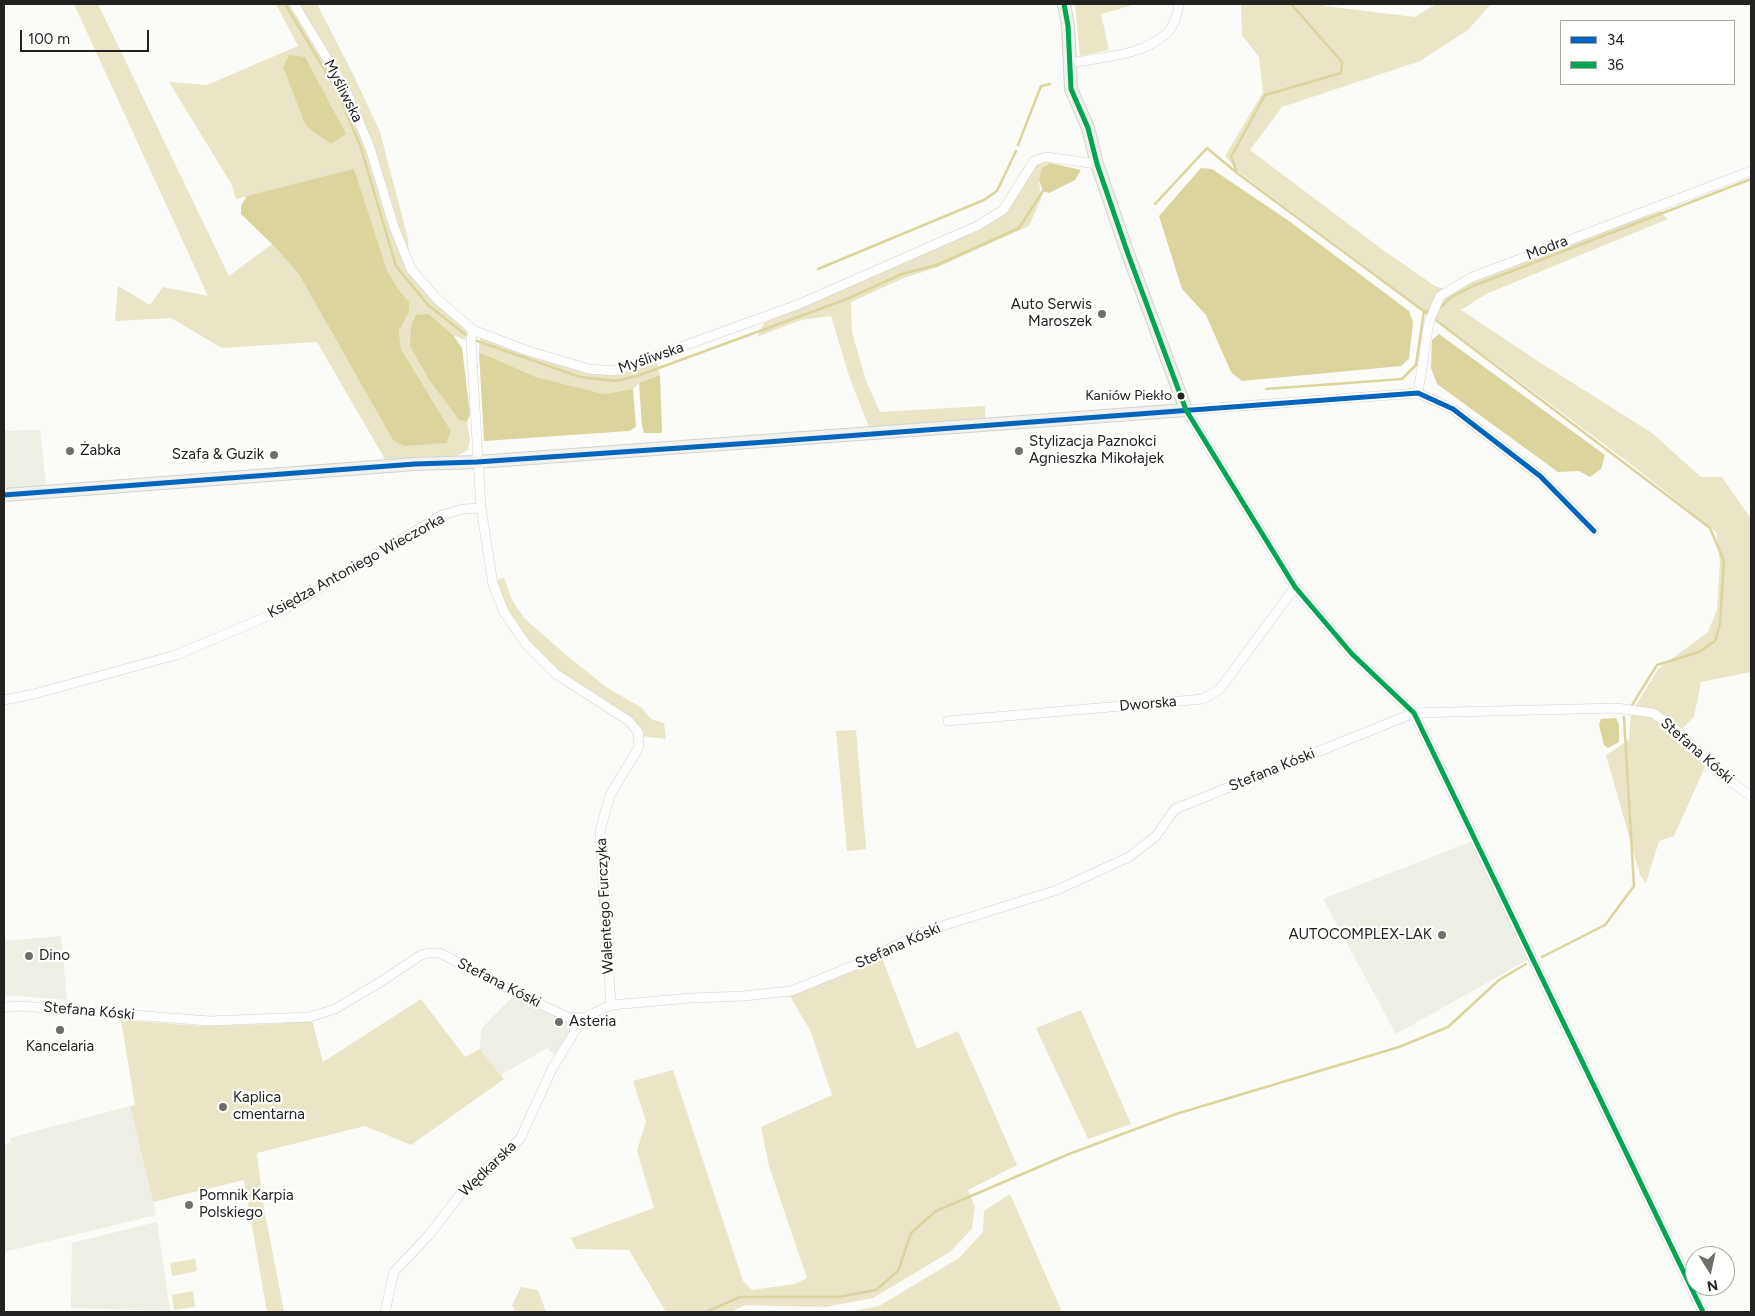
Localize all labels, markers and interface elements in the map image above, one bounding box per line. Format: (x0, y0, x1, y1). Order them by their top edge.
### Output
scale bar (22, 20, 151, 52)
legend (1560, 20, 1735, 85)
text: 100 m (28, 30, 70, 48)
text: 34 (1607, 31, 1624, 49)
text: 36 (1607, 56, 1624, 74)
street label: Myśliwska (320, 57, 366, 125)
street label: Modra (1524, 232, 1570, 264)
place label: Auto Serwis Maroszek (1011, 296, 1092, 331)
marker: Auto Serwis Maroszek (1096, 308, 1108, 320)
street label: Myśliwska (616, 338, 686, 378)
place label: Kaniów Piekło (1085, 388, 1172, 404)
marker: Kaniów Piekło (1176, 391, 1186, 401)
place label: Stylizacja Paznokci Agnieszka Mikołajek (1029, 433, 1164, 468)
place label: Żabka (80, 442, 121, 460)
marker: Żabka (64, 445, 76, 457)
marker: Stylizacja Paznokci Agnieszka Mikołajek (1013, 445, 1025, 457)
place label: Szafa & Guzik (172, 446, 264, 464)
marker: Szafa & Guzik (268, 449, 280, 461)
street label: Księdza Antoniego Wieczorka (264, 510, 448, 622)
street label: Dworska (1119, 693, 1177, 715)
street label: Stefana Kóski (1657, 714, 1737, 788)
street label: Stefana Kóski (1226, 745, 1318, 795)
street label: Walentego Furczyka (592, 838, 618, 974)
street label: Stefana Kóski (853, 919, 943, 973)
place label: AUTOCOMPLEX-LAK (1288, 926, 1432, 944)
marker: AUTOCOMPLEX-LAK (1436, 929, 1448, 941)
place label: Dino (39, 947, 70, 965)
marker: Dino (23, 950, 35, 962)
street label: Stefana Kóski (454, 954, 544, 1012)
street label: Stefana Kóski (43, 998, 135, 1024)
place label: Asteria (569, 1013, 616, 1031)
marker: Asteria (553, 1016, 565, 1028)
marker: Kancelaria (54, 1024, 66, 1036)
place label: Kancelaria (26, 1038, 94, 1056)
place label: Kaplica cmentarna (233, 1089, 305, 1124)
marker: Kaplica cmentarna (217, 1101, 229, 1113)
street label: Wędkarska (456, 1137, 520, 1201)
place label: Pomnik Karpia Polskiego (199, 1187, 294, 1222)
marker: Pomnik Karpia Polskiego (183, 1199, 195, 1211)
north arrow (1685, 1246, 1735, 1296)
text: N (1706, 1276, 1719, 1295)

